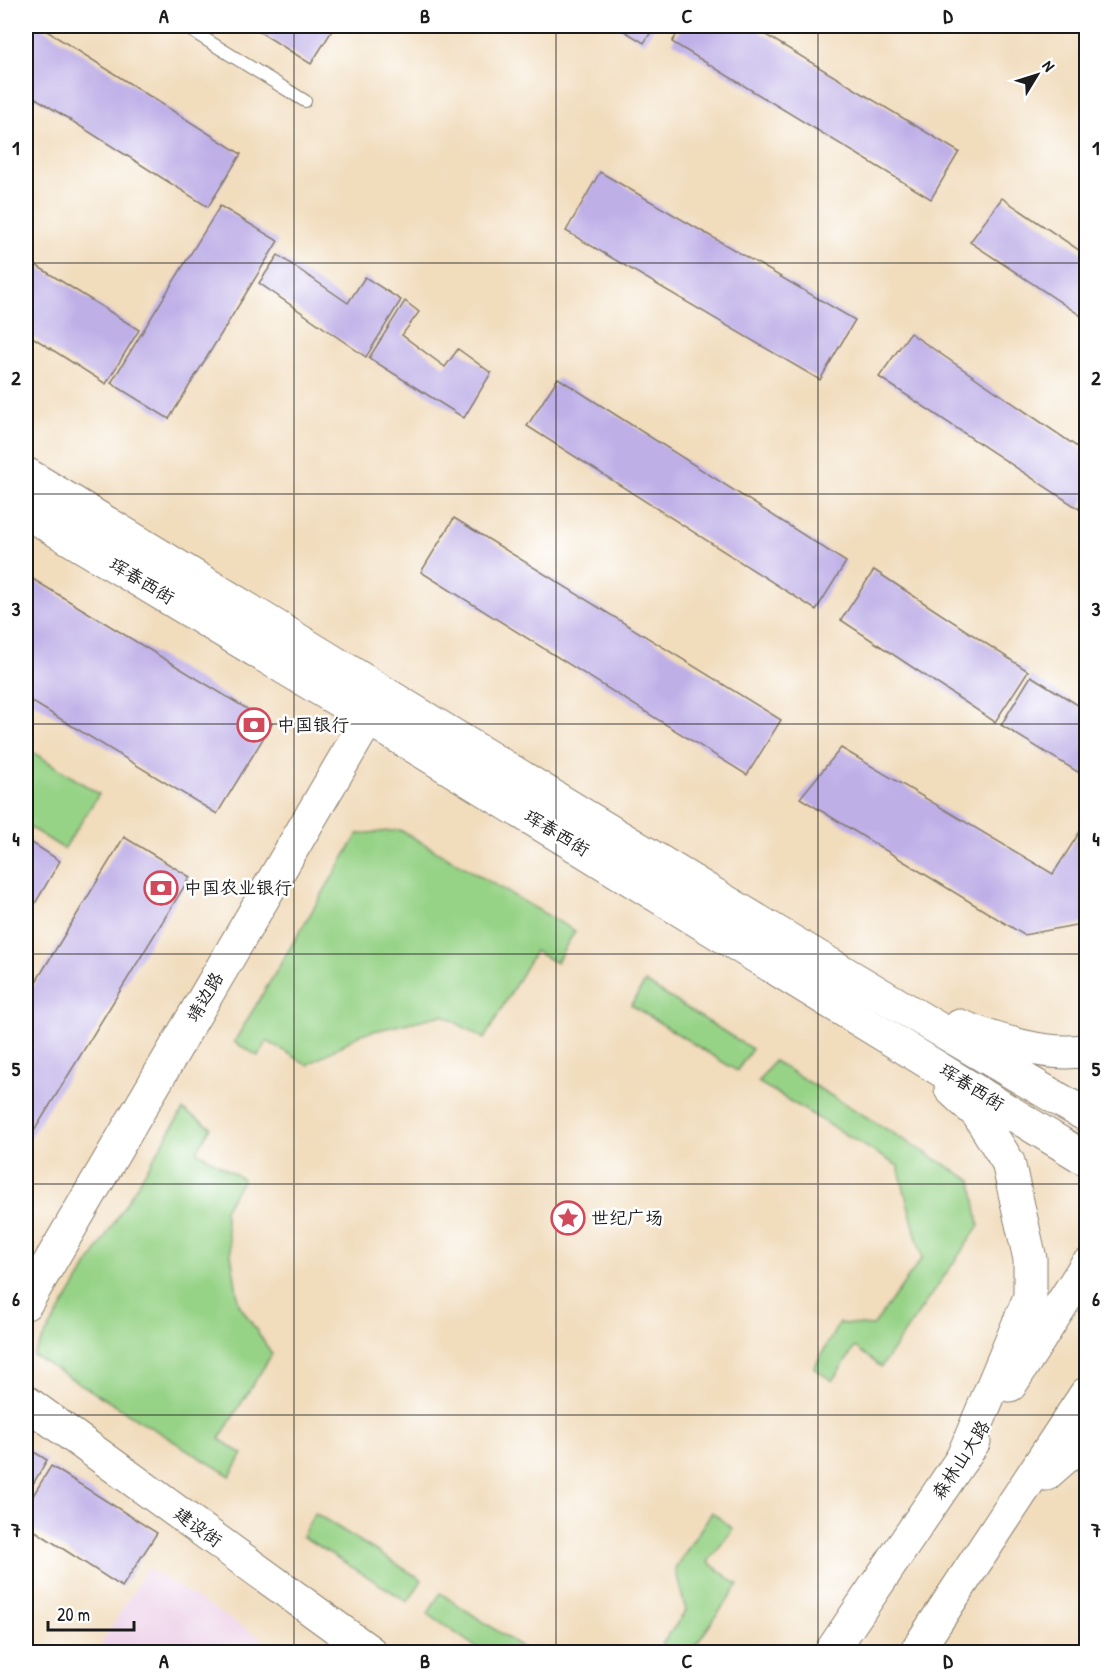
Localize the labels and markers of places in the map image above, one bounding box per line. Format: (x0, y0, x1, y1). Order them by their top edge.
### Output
bank icon: 中国银行 (236, 707, 272, 743)
place label: 中国银行 (277, 712, 349, 737)
bank icon: 中国农业银行 (143, 870, 179, 906)
place label: 中国农业银行 (184, 875, 292, 900)
place icon: 世纪广场 (550, 1200, 586, 1236)
place label: 世纪广场 (591, 1205, 663, 1230)

